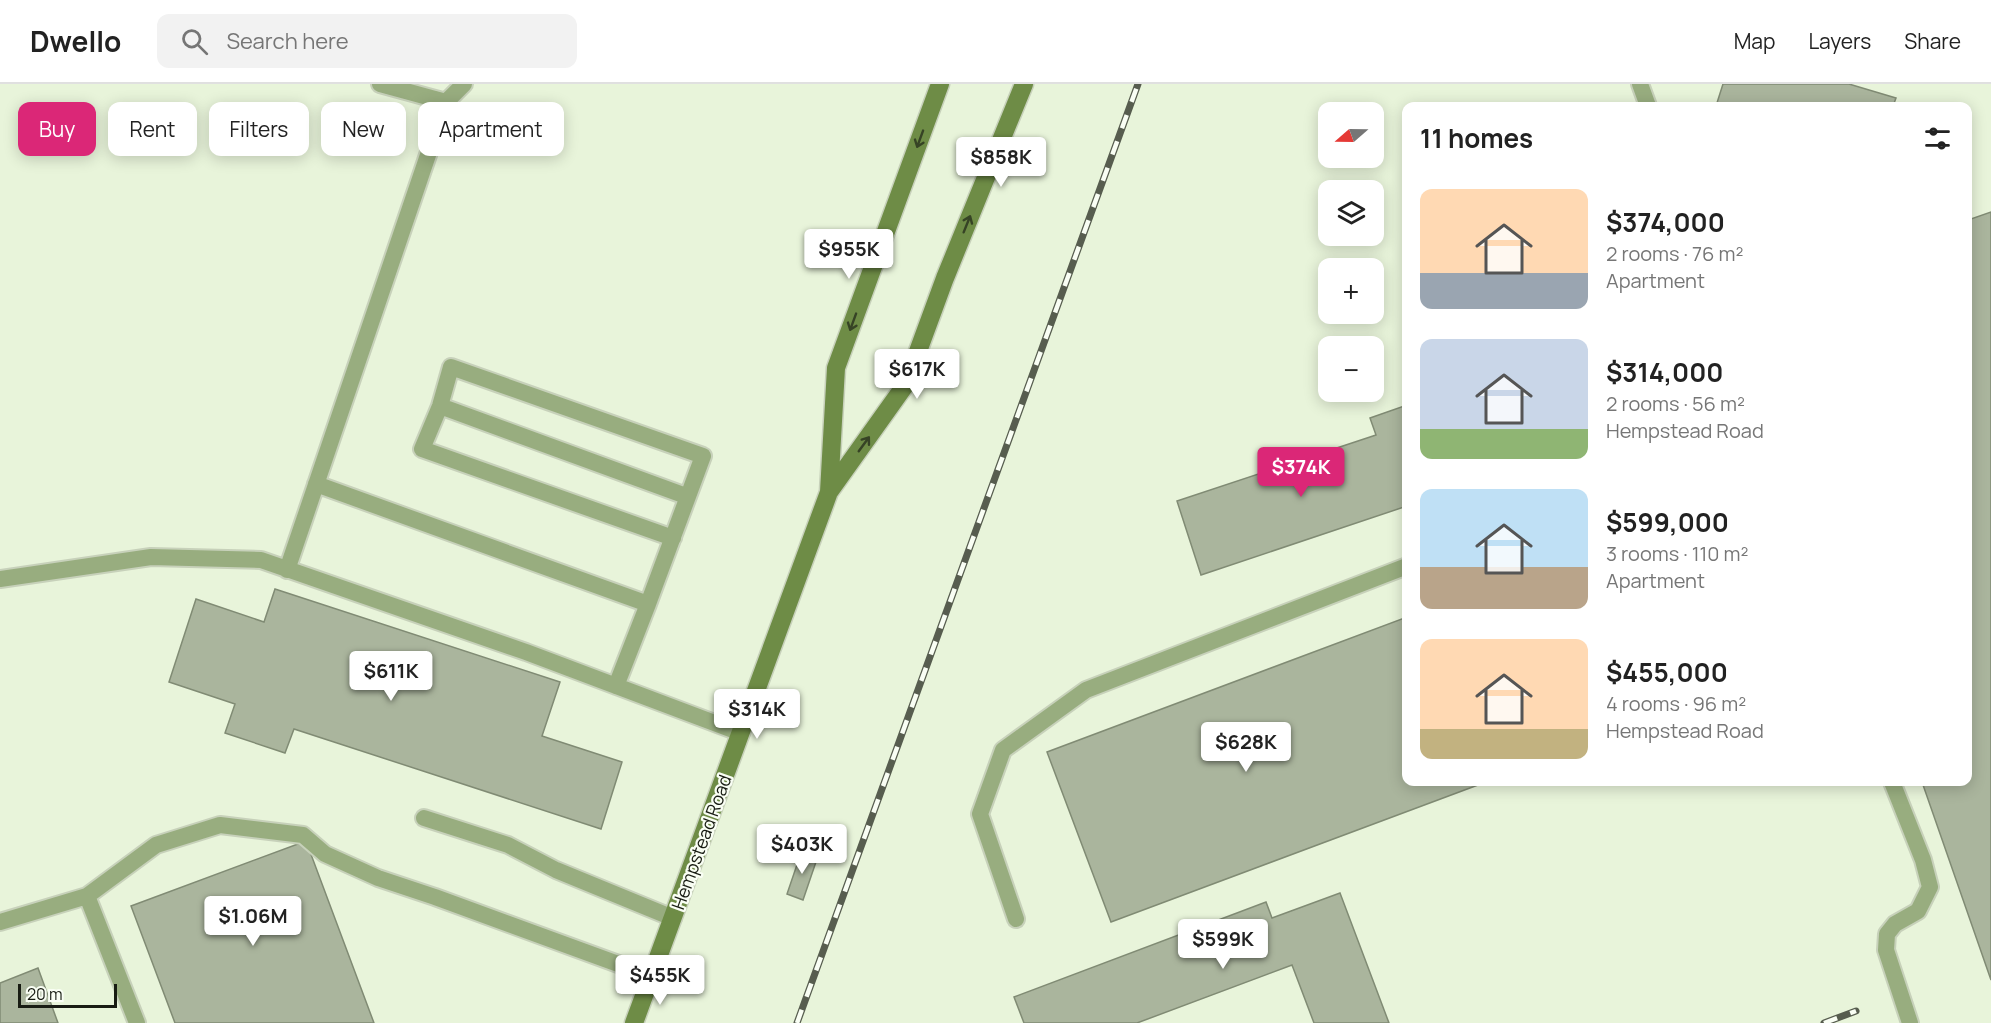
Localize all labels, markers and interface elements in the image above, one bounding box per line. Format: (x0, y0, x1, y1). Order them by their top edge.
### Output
search box (157, 14, 577, 68)
text: Dwello (30, 22, 121, 60)
icon: search (178, 25, 211, 58)
text: Search here (226, 26, 349, 56)
text: Map (1734, 27, 1775, 55)
text: Layers (1808, 27, 1871, 55)
text: Share (1904, 27, 1961, 55)
chip: Buy (18, 102, 96, 156)
chip: Rent (108, 102, 197, 156)
chip: Filters (209, 102, 309, 156)
chip: New (321, 102, 406, 156)
chip: Apartment (418, 102, 564, 156)
north arrow (1318, 102, 1384, 168)
map controls (1318, 102, 1384, 402)
text: 11 homes (1420, 120, 1533, 156)
icon: filters (1921, 122, 1954, 155)
one-way arrow (913, 129, 924, 148)
pin: $858K (959, 137, 1043, 188)
text: $858K (970, 143, 1032, 170)
button: layers (1318, 180, 1384, 246)
text: $374,000 (1606, 204, 1725, 240)
icon: home (1468, 213, 1540, 285)
one-way arrow (962, 215, 973, 233)
pin: $955K (807, 229, 891, 280)
text: $955K (818, 235, 880, 262)
text: 2 rooms · 76 m² (1606, 240, 1743, 267)
button: + (1318, 258, 1384, 324)
text: Apartment (1606, 267, 1705, 294)
one-way arrow (846, 312, 857, 331)
button: − (1318, 336, 1384, 402)
pin: $617K (875, 349, 959, 400)
text: $314,000 (1606, 354, 1723, 390)
text: $617K (888, 355, 946, 382)
icon: home (1468, 363, 1540, 435)
text: 2 rooms · 56 m² (1606, 390, 1745, 417)
text: Hempstead Road (1606, 417, 1764, 444)
one-way arrow (857, 436, 870, 452)
pin: $374K (1259, 447, 1343, 498)
text: $374K (1271, 453, 1331, 480)
text: $599,000 (1606, 504, 1729, 540)
icon: home (1468, 513, 1540, 585)
text: 3 rooms · 110 m² (1606, 540, 1748, 567)
text: Apartment (1606, 567, 1705, 594)
pin: $611K (349, 651, 433, 702)
text: $455,000 (1606, 654, 1728, 690)
text: $611K (363, 657, 419, 684)
icon: home (1468, 663, 1540, 735)
pin: $314K (715, 689, 799, 740)
text: 4 rooms · 96 m² (1606, 690, 1746, 717)
text: $314K (728, 695, 786, 722)
text: Hempstead Road (1606, 717, 1764, 744)
pin: $628K (1204, 722, 1288, 773)
text: $628K (1215, 728, 1277, 755)
street label: Hempstead Road (665, 771, 737, 913)
pin: $403K (760, 824, 844, 875)
text: $403K (771, 830, 833, 857)
pin: $1.06M (204, 896, 302, 947)
text: $1.06M (218, 902, 288, 929)
pin: $599K (1181, 919, 1265, 970)
text: $599K (1192, 925, 1254, 952)
pin: $455K (618, 955, 702, 1006)
text: $455K (629, 961, 691, 988)
scale bar (18, 981, 117, 1008)
text: 20 m (27, 983, 63, 1005)

